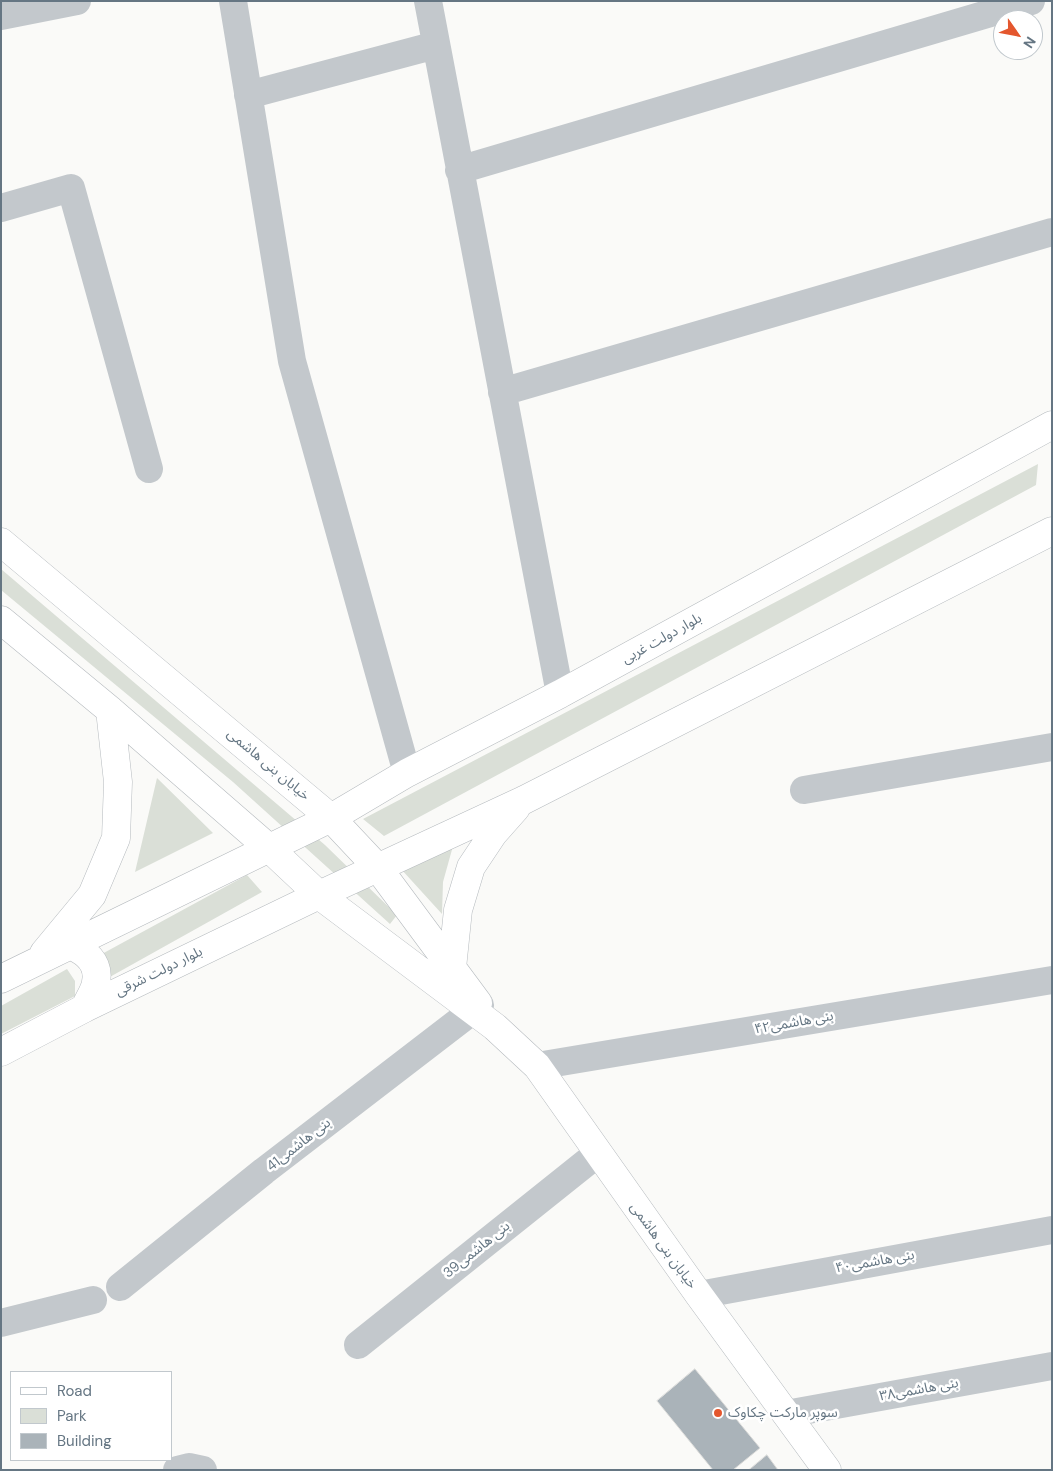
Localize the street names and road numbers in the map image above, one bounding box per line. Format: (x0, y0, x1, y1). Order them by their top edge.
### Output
street label: بلوار دولت غربی (619, 610, 705, 668)
street label: خیابان بنی هاشمی (223, 726, 313, 804)
street label: بلوار دولت شرقی (113, 944, 205, 1000)
street label: بنی هاشمی۴۲ (753, 1008, 835, 1038)
street label: بنی هاشمی41 (264, 1115, 334, 1175)
street label: خیابان بنی هاشمی (626, 1199, 700, 1293)
street label: بنی هاشمی39 (440, 1218, 514, 1282)
street label: بنی هاشمی۴۰ (834, 1247, 916, 1277)
street label: بنی هاشمی۳۸ (878, 1375, 960, 1405)

